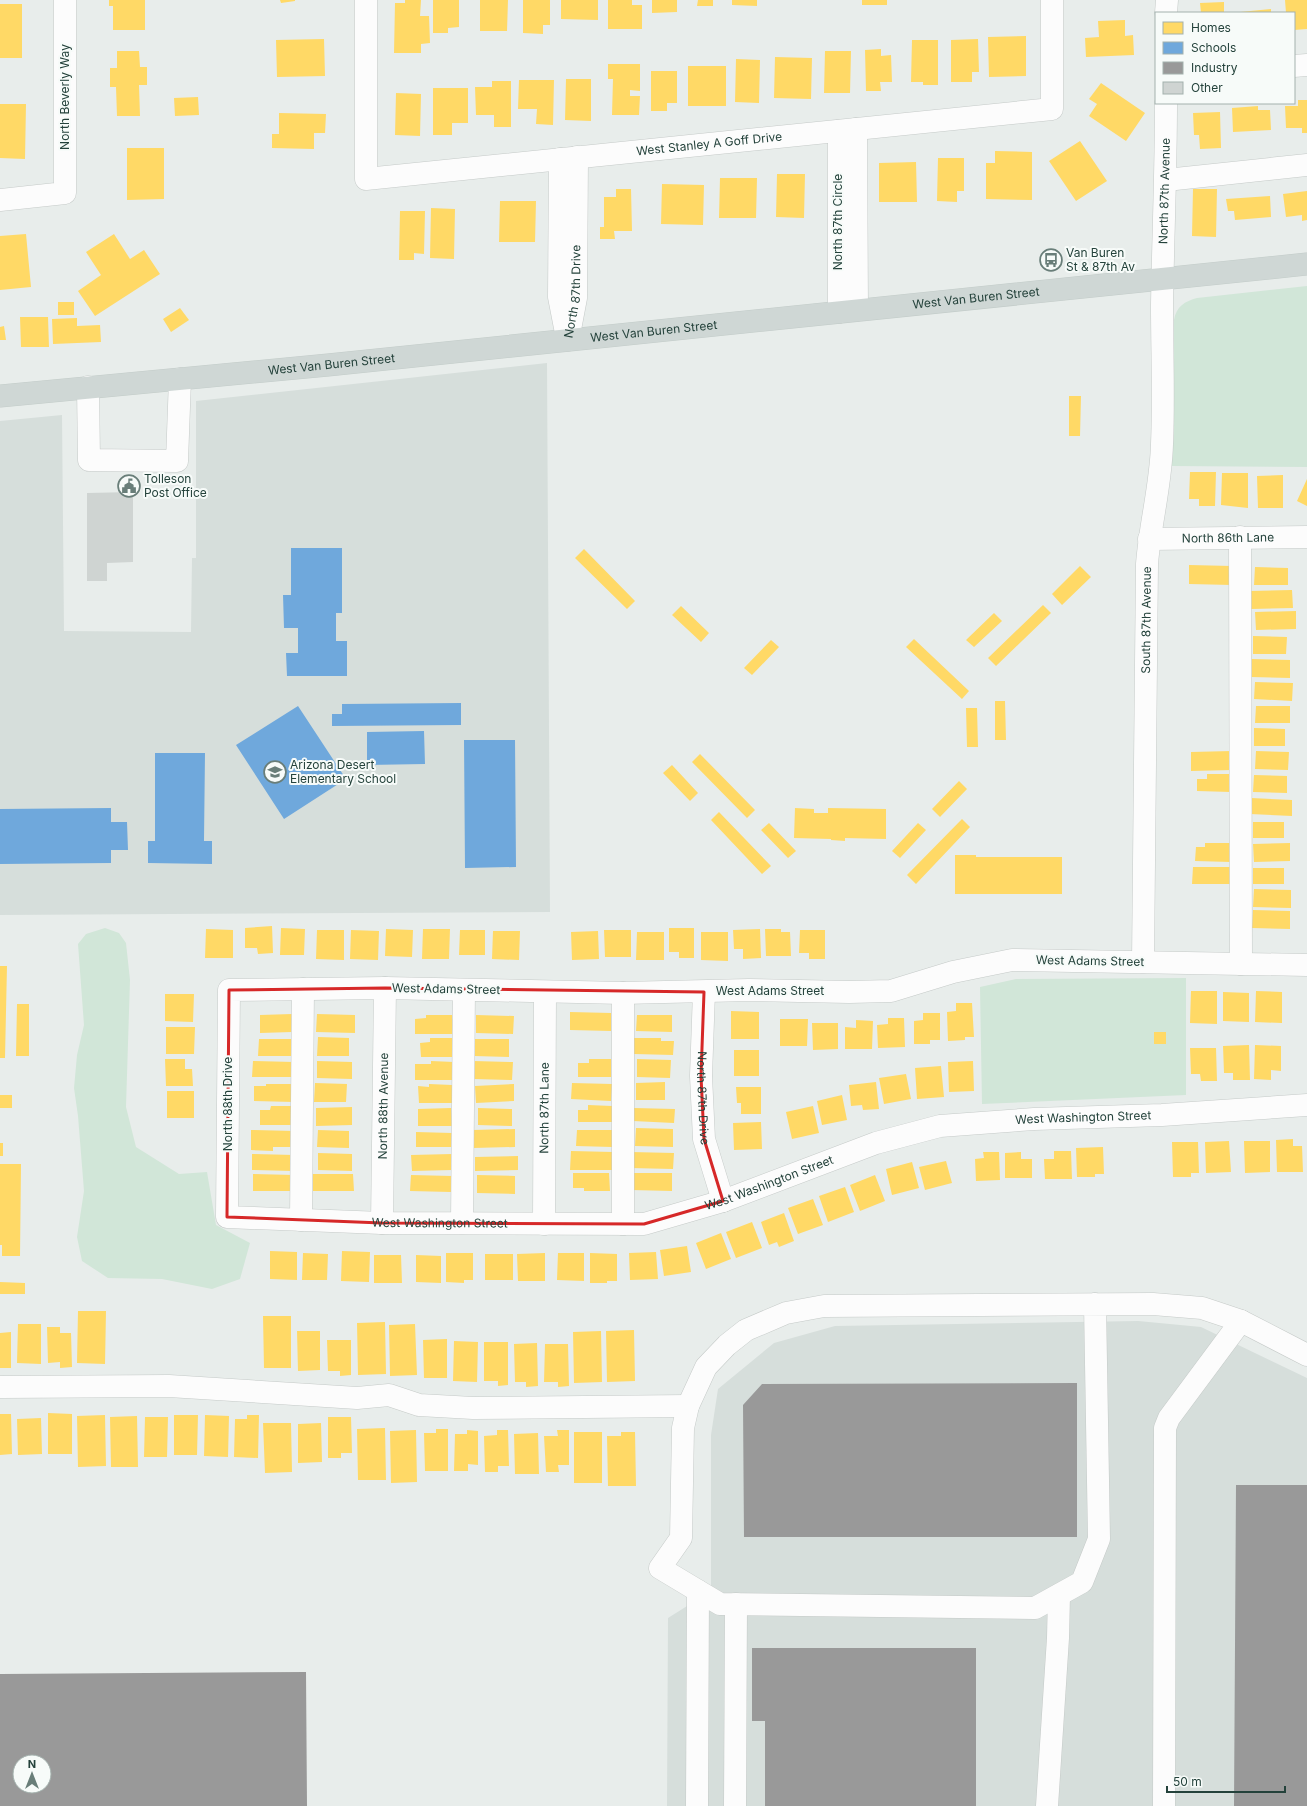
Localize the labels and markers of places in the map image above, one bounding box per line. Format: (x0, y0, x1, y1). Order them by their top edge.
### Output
place label: Van Buren St & 87th Av (1066, 245, 1135, 274)
bus stop icon: Van Buren St & 87th Av (1038, 247, 1064, 273)
place label: Tolleson Post Office (144, 471, 207, 500)
public building icon: Tolleson Post Office (116, 473, 142, 499)
place label: Arizona Desert Elementary School (290, 757, 396, 786)
school or university icon: Arizona Desert Elementary School (262, 759, 288, 785)

